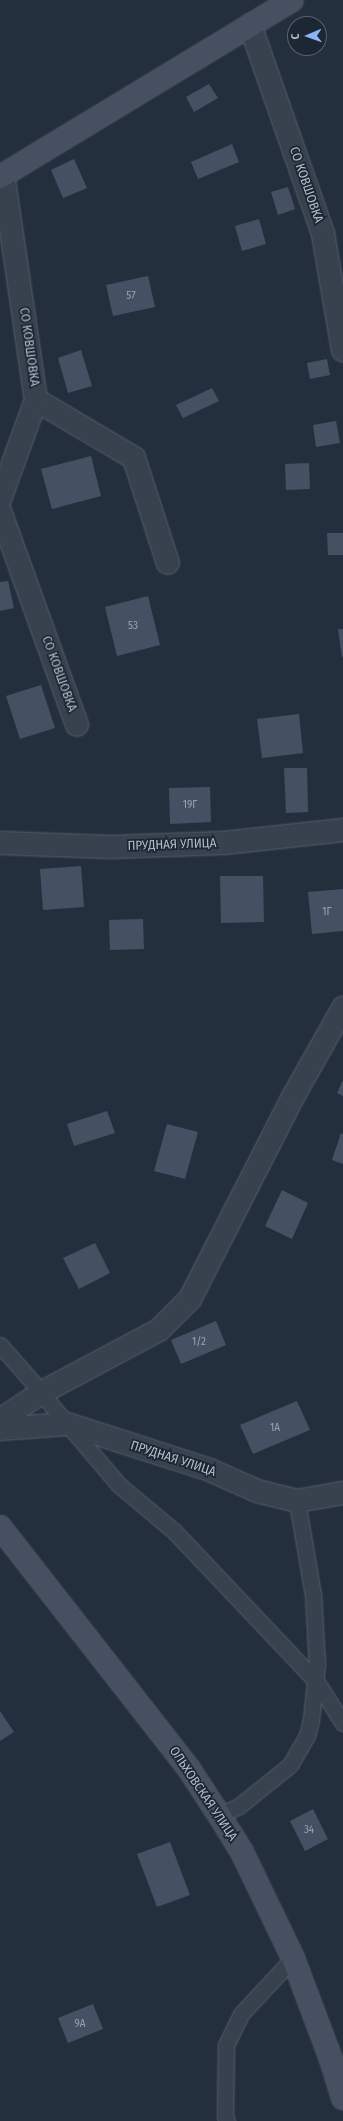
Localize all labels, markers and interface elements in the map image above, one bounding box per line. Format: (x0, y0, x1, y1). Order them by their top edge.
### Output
north arrow (287, 16, 327, 56)
text: С (289, 33, 302, 40)
street label: СО КОВШОВКА (286, 145, 326, 225)
house number: 57 (126, 289, 136, 303)
street label: СО КОВШОВКА (16, 307, 42, 387)
house number: 53 (128, 619, 138, 633)
street label: СО КОВШОВКА (38, 634, 80, 714)
house number: 19Г (183, 798, 197, 812)
street label: ПРУДНАЯ УЛИЦА (127, 836, 217, 854)
house number: 1Г (322, 905, 332, 919)
house number: 1/2 (192, 1335, 206, 1349)
house number: 1А (270, 1421, 280, 1435)
street label: ПРУДНАЯ УЛИЦА (128, 1438, 218, 1480)
street label: ОЛЬХОВСКАЯ УЛИЦА (166, 1744, 240, 1844)
house number: 34 (304, 1823, 314, 1837)
house number: 9А (74, 2017, 86, 2031)

